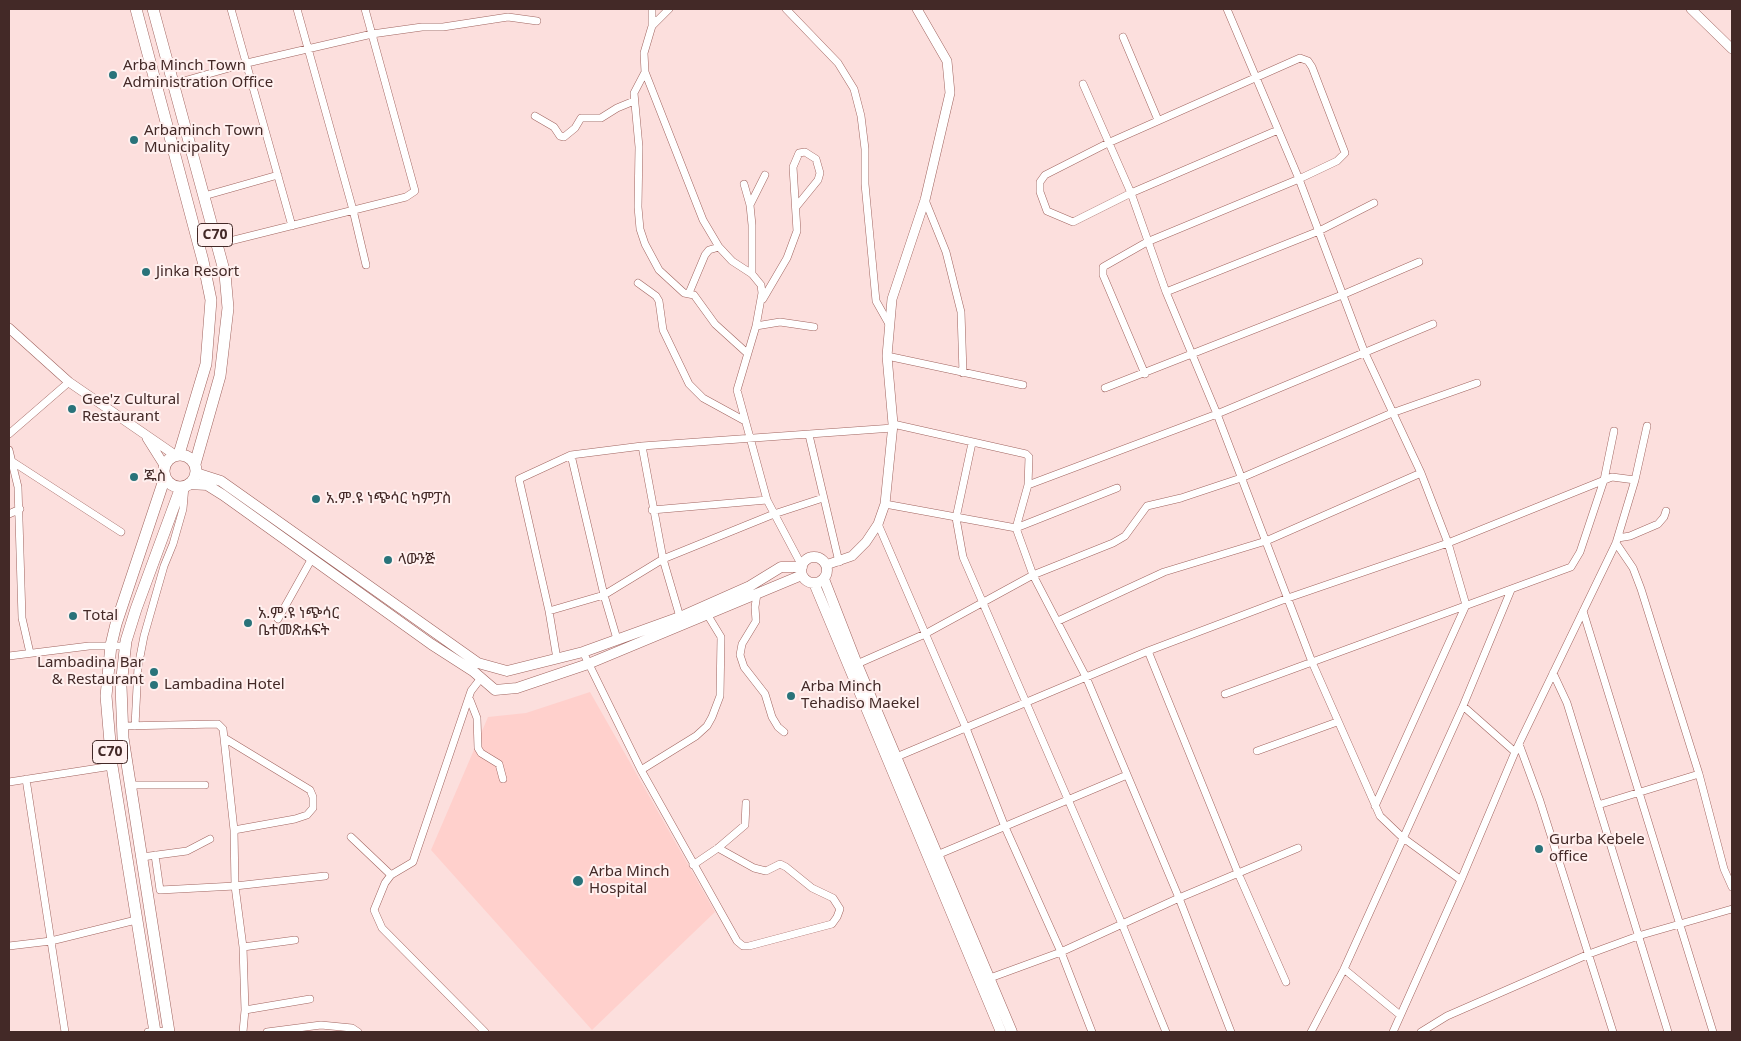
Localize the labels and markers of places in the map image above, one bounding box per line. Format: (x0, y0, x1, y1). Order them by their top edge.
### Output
place label: Arba Minch Town Administration Office (123, 57, 273, 92)
marker: Arba Minch Town Administration Office (107, 69, 119, 81)
place label: Arbaminch Town Municipality (144, 122, 263, 157)
marker: Arbaminch Town Municipality (128, 134, 140, 146)
place label: Jinka Resort (156, 263, 239, 281)
marker: Jinka Resort (140, 266, 152, 278)
place label: Gee'z Cultural Restaurant (82, 391, 180, 426)
marker: Gee'z Cultural Restaurant (66, 403, 78, 415)
place label: ጁስ (144, 468, 166, 486)
marker: ጁስ (128, 471, 140, 483)
place label: አ.ም.ዩ ነጭሳር ካምፓስ (326, 490, 451, 508)
marker: አ.ም.ዩ ነጭሳር ካምፓስ (310, 493, 322, 505)
place label: ላውንጅ (398, 551, 435, 569)
marker: ላውንጅ (382, 554, 394, 566)
place label: አ.ም.ዩ ነጭሳር ቤተመጽሐፍት (258, 605, 339, 640)
place label: Total (83, 607, 118, 625)
marker: Total (67, 610, 79, 622)
marker: አ.ም.ዩ ነጭሳር ቤተመጽሐፍት (242, 617, 254, 629)
place label: Lambadina Bar & Restaurant (37, 654, 144, 689)
marker: Lambadina Bar & Restaurant (148, 666, 160, 678)
place label: Lambadina Hotel (164, 676, 285, 694)
place label: Arba Minch Tehadiso Maekel (801, 678, 920, 713)
marker: Lambadina Hotel (148, 679, 160, 691)
marker: Arba Minch Tehadiso Maekel (785, 690, 797, 702)
place label: Gurba Kebele office (1549, 831, 1645, 866)
marker: Gurba Kebele office (1533, 843, 1545, 855)
place label: Arba Minch Hospital (589, 863, 670, 898)
marker: Arba Minch Hospital (571, 874, 585, 888)

